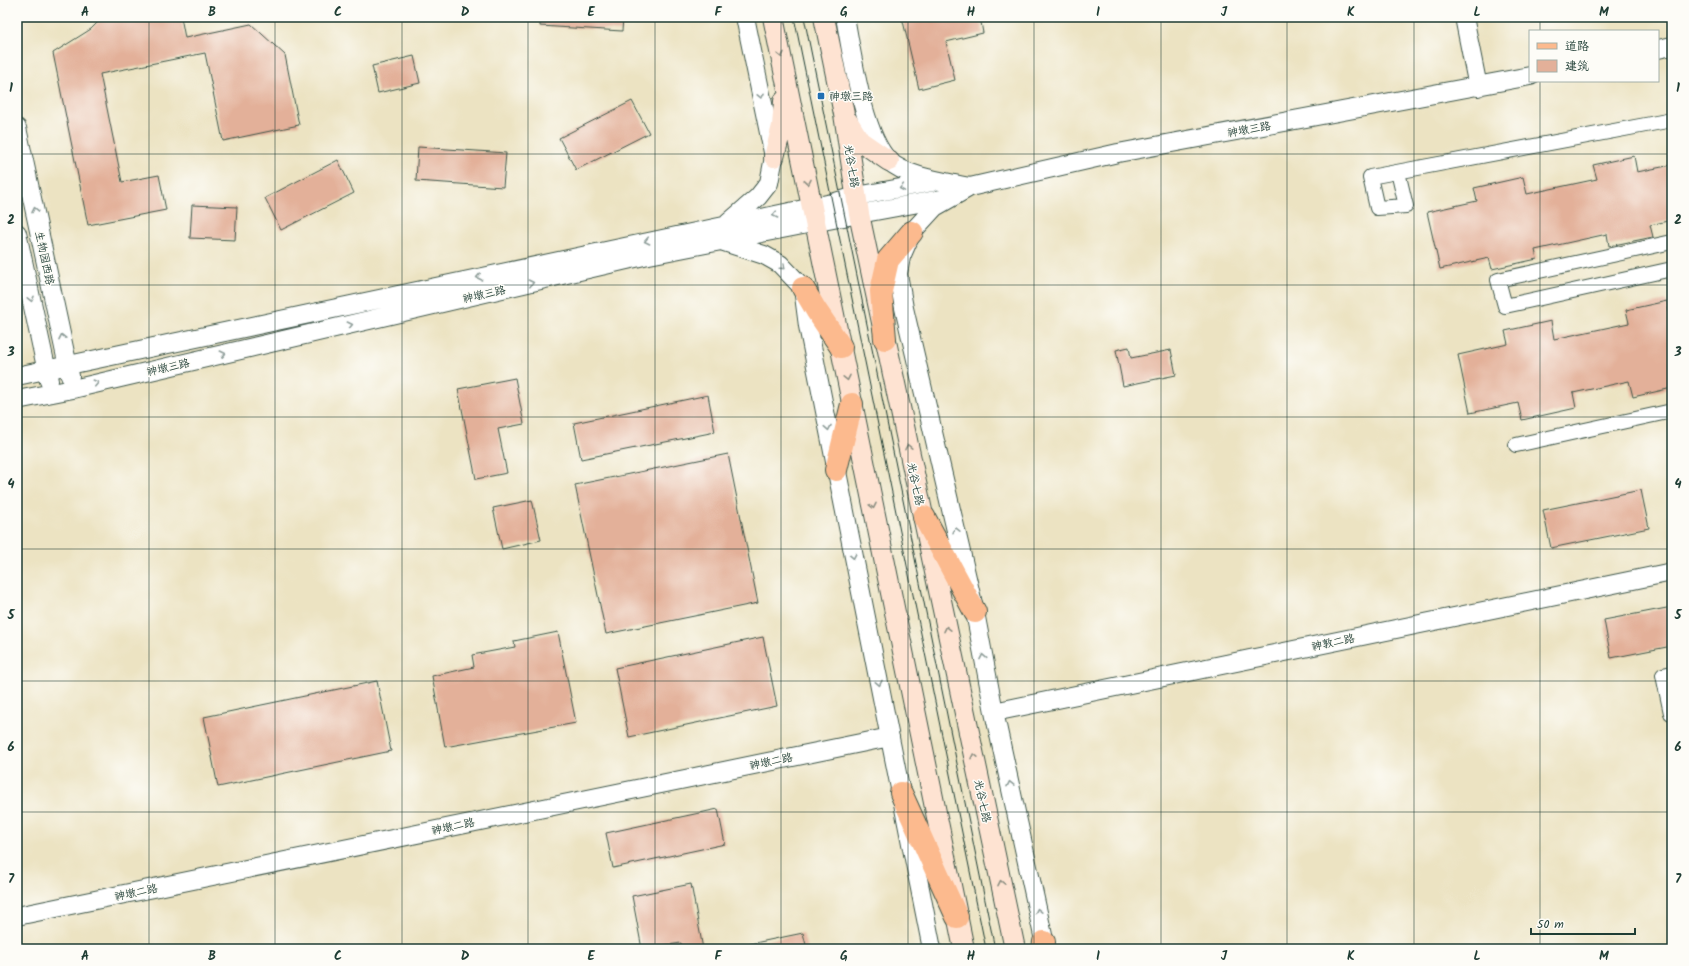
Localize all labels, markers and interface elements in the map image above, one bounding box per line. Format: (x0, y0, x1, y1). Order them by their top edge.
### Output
text: A (81, 2, 89, 23)
text: B (208, 2, 216, 23)
text: C (334, 2, 342, 23)
text: D (461, 2, 470, 23)
text: E (587, 2, 595, 23)
text: F (714, 2, 722, 23)
text: G (840, 2, 848, 23)
text: H (967, 2, 976, 23)
text: I (1096, 2, 1100, 23)
text: J (1221, 2, 1228, 23)
text: K (1347, 2, 1355, 23)
text: L (1473, 2, 1481, 23)
text: M (1599, 2, 1609, 23)
legend (1529, 30, 1659, 82)
text: 道路 (1565, 37, 1589, 56)
one-way arrow (776, 52, 784, 58)
text: 建筑 (1565, 57, 1589, 76)
text: 1 (9, 78, 13, 99)
text: 1 (1676, 78, 1680, 99)
place label: 神墩三路 (829, 88, 873, 106)
marker: 神墩三路 (816, 91, 826, 101)
one-way arrow (757, 93, 765, 99)
street label: 神墩三路 (1226, 117, 1272, 143)
street label: 光谷七路 (839, 143, 863, 189)
one-way arrow (803, 179, 811, 185)
one-way arrow (899, 183, 905, 191)
one-way arrow (31, 207, 39, 213)
text: 2 (7, 210, 15, 231)
one-way arrow (771, 210, 778, 218)
text: 2 (1674, 210, 1682, 231)
street label: 生物园西路 (30, 229, 59, 287)
one-way arrow (644, 236, 650, 244)
one-way arrow (778, 262, 786, 270)
one-way arrow (476, 272, 482, 280)
one-way arrow (528, 279, 534, 287)
street label: 神墩三路 (461, 281, 508, 309)
one-way arrow (26, 296, 35, 302)
one-way arrow (346, 321, 353, 329)
one-way arrow (58, 334, 66, 340)
text: 3 (6, 342, 15, 363)
text: 3 (1673, 342, 1682, 363)
one-way arrow (220, 351, 226, 359)
street label: 神墩三路 (145, 354, 192, 382)
one-way arrow (842, 375, 851, 382)
one-way arrow (93, 380, 99, 388)
one-way arrow (823, 425, 832, 431)
one-way arrow (905, 444, 913, 450)
street label: 光谷七路 (902, 461, 928, 508)
text: 4 (7, 474, 15, 495)
text: 4 (1674, 474, 1682, 495)
one-way arrow (869, 503, 877, 509)
one-way arrow (952, 526, 960, 533)
one-way arrow (849, 552, 857, 559)
text: 5 (7, 605, 16, 626)
text: 5 (1674, 605, 1683, 626)
one-way arrow (944, 626, 952, 632)
street label: 神敦二路 (1310, 630, 1357, 656)
one-way arrow (980, 654, 988, 660)
one-way arrow (874, 680, 883, 686)
text: 6 (7, 737, 15, 758)
text: 6 (1674, 737, 1682, 758)
street label: 神墩二路 (748, 749, 795, 775)
one-way arrow (971, 753, 979, 759)
street label: 光谷七路 (969, 778, 995, 825)
one-way arrow (1006, 781, 1014, 787)
street label: 神墩二路 (430, 814, 477, 840)
text: 7 (8, 869, 15, 890)
text: 7 (1675, 869, 1682, 890)
street label: 神墩二路 (113, 880, 160, 906)
one-way arrow (997, 880, 1005, 887)
one-way arrow (1034, 908, 1042, 914)
scale bar (1531, 910, 1635, 936)
text: 50 m (1537, 915, 1564, 934)
text: A (81, 946, 89, 966)
text: B (208, 946, 216, 966)
text: C (334, 946, 342, 966)
text: D (461, 946, 470, 966)
text: E (587, 946, 595, 966)
text: F (714, 946, 722, 966)
text: G (840, 946, 848, 966)
text: H (967, 946, 976, 966)
text: I (1096, 946, 1100, 966)
text: J (1221, 946, 1228, 966)
text: K (1347, 946, 1355, 966)
text: L (1473, 946, 1481, 966)
text: M (1599, 946, 1609, 966)

